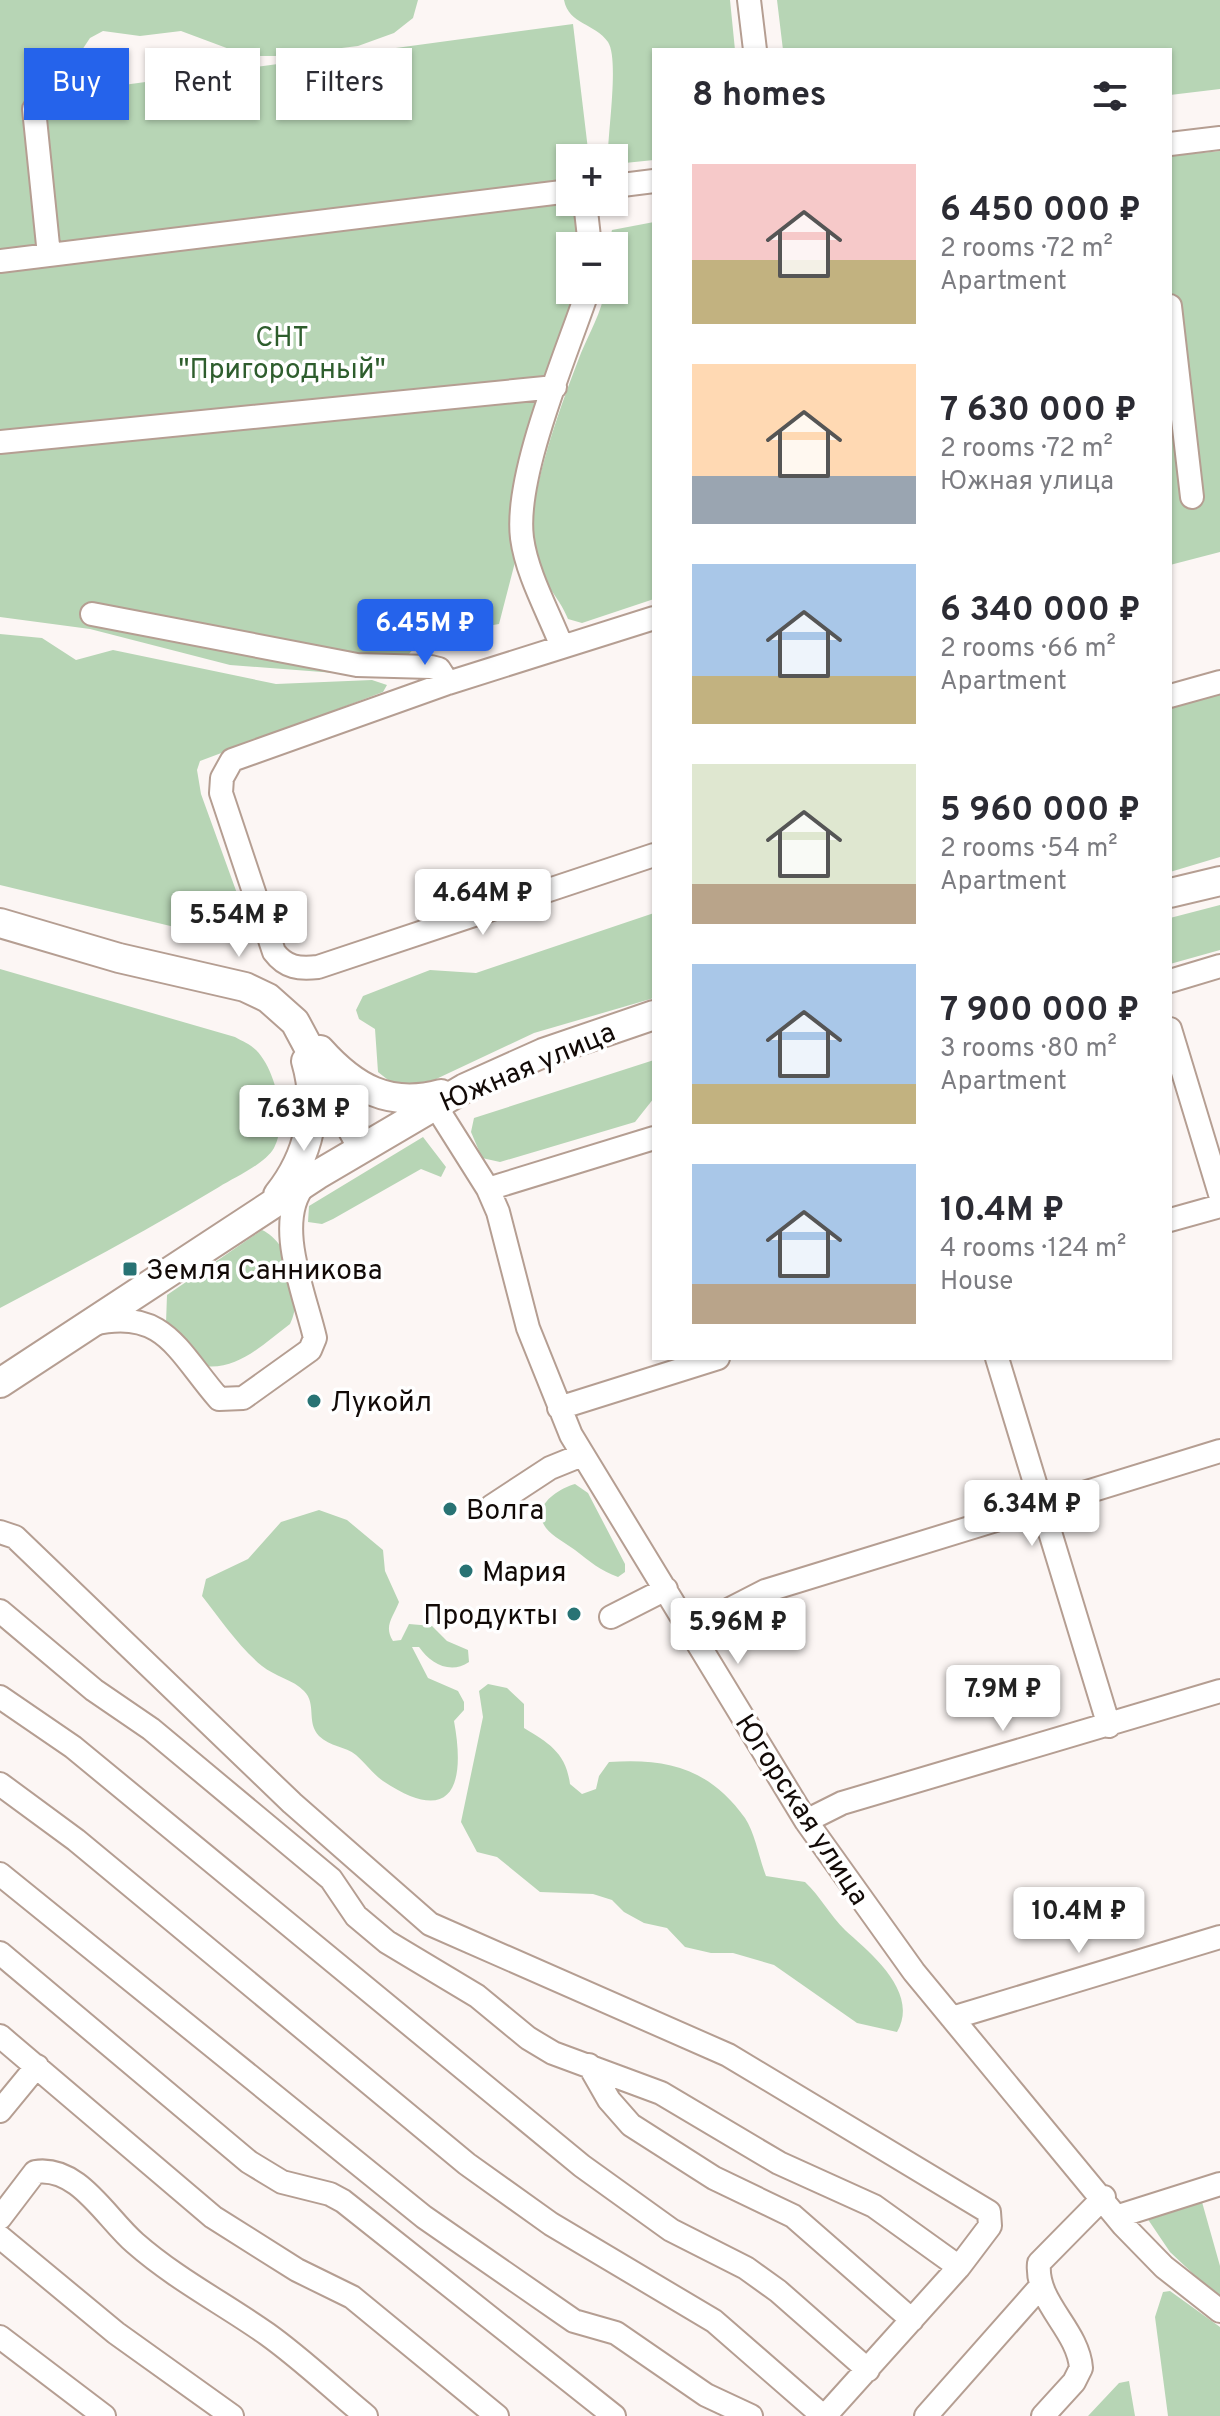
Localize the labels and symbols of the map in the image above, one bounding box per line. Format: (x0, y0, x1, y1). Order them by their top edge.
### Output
park label: СНТ "Пригородный" (178, 321, 386, 389)
pin: 6.45M ₽ (351, 599, 499, 667)
pin: 4.64M ₽ (409, 869, 557, 937)
pin: 5.54M ₽ (165, 891, 313, 959)
street label: Южная улица (435, 1016, 621, 1122)
pin: 7.63M ₽ (230, 1085, 378, 1153)
place label: Земля Санникова (146, 1254, 383, 1290)
marker: Земля Санникова (121, 1260, 139, 1278)
place label: Лукойл (330, 1386, 432, 1422)
marker: Лукойл (305, 1392, 323, 1410)
pin: 6.34M ₽ (958, 1480, 1106, 1548)
place label: Волга (466, 1494, 544, 1530)
marker: Волга (441, 1500, 459, 1518)
place label: Мария (482, 1556, 567, 1592)
marker: Мария (457, 1562, 475, 1580)
pin: 5.96M ₽ (664, 1598, 812, 1666)
place label: Продукты (423, 1599, 558, 1635)
marker: Продукты (565, 1605, 583, 1623)
pin: 7.9M ₽ (938, 1665, 1068, 1733)
street label: Югорская улица (725, 1708, 876, 1913)
pin: 10.4M ₽ (1005, 1887, 1153, 1955)

